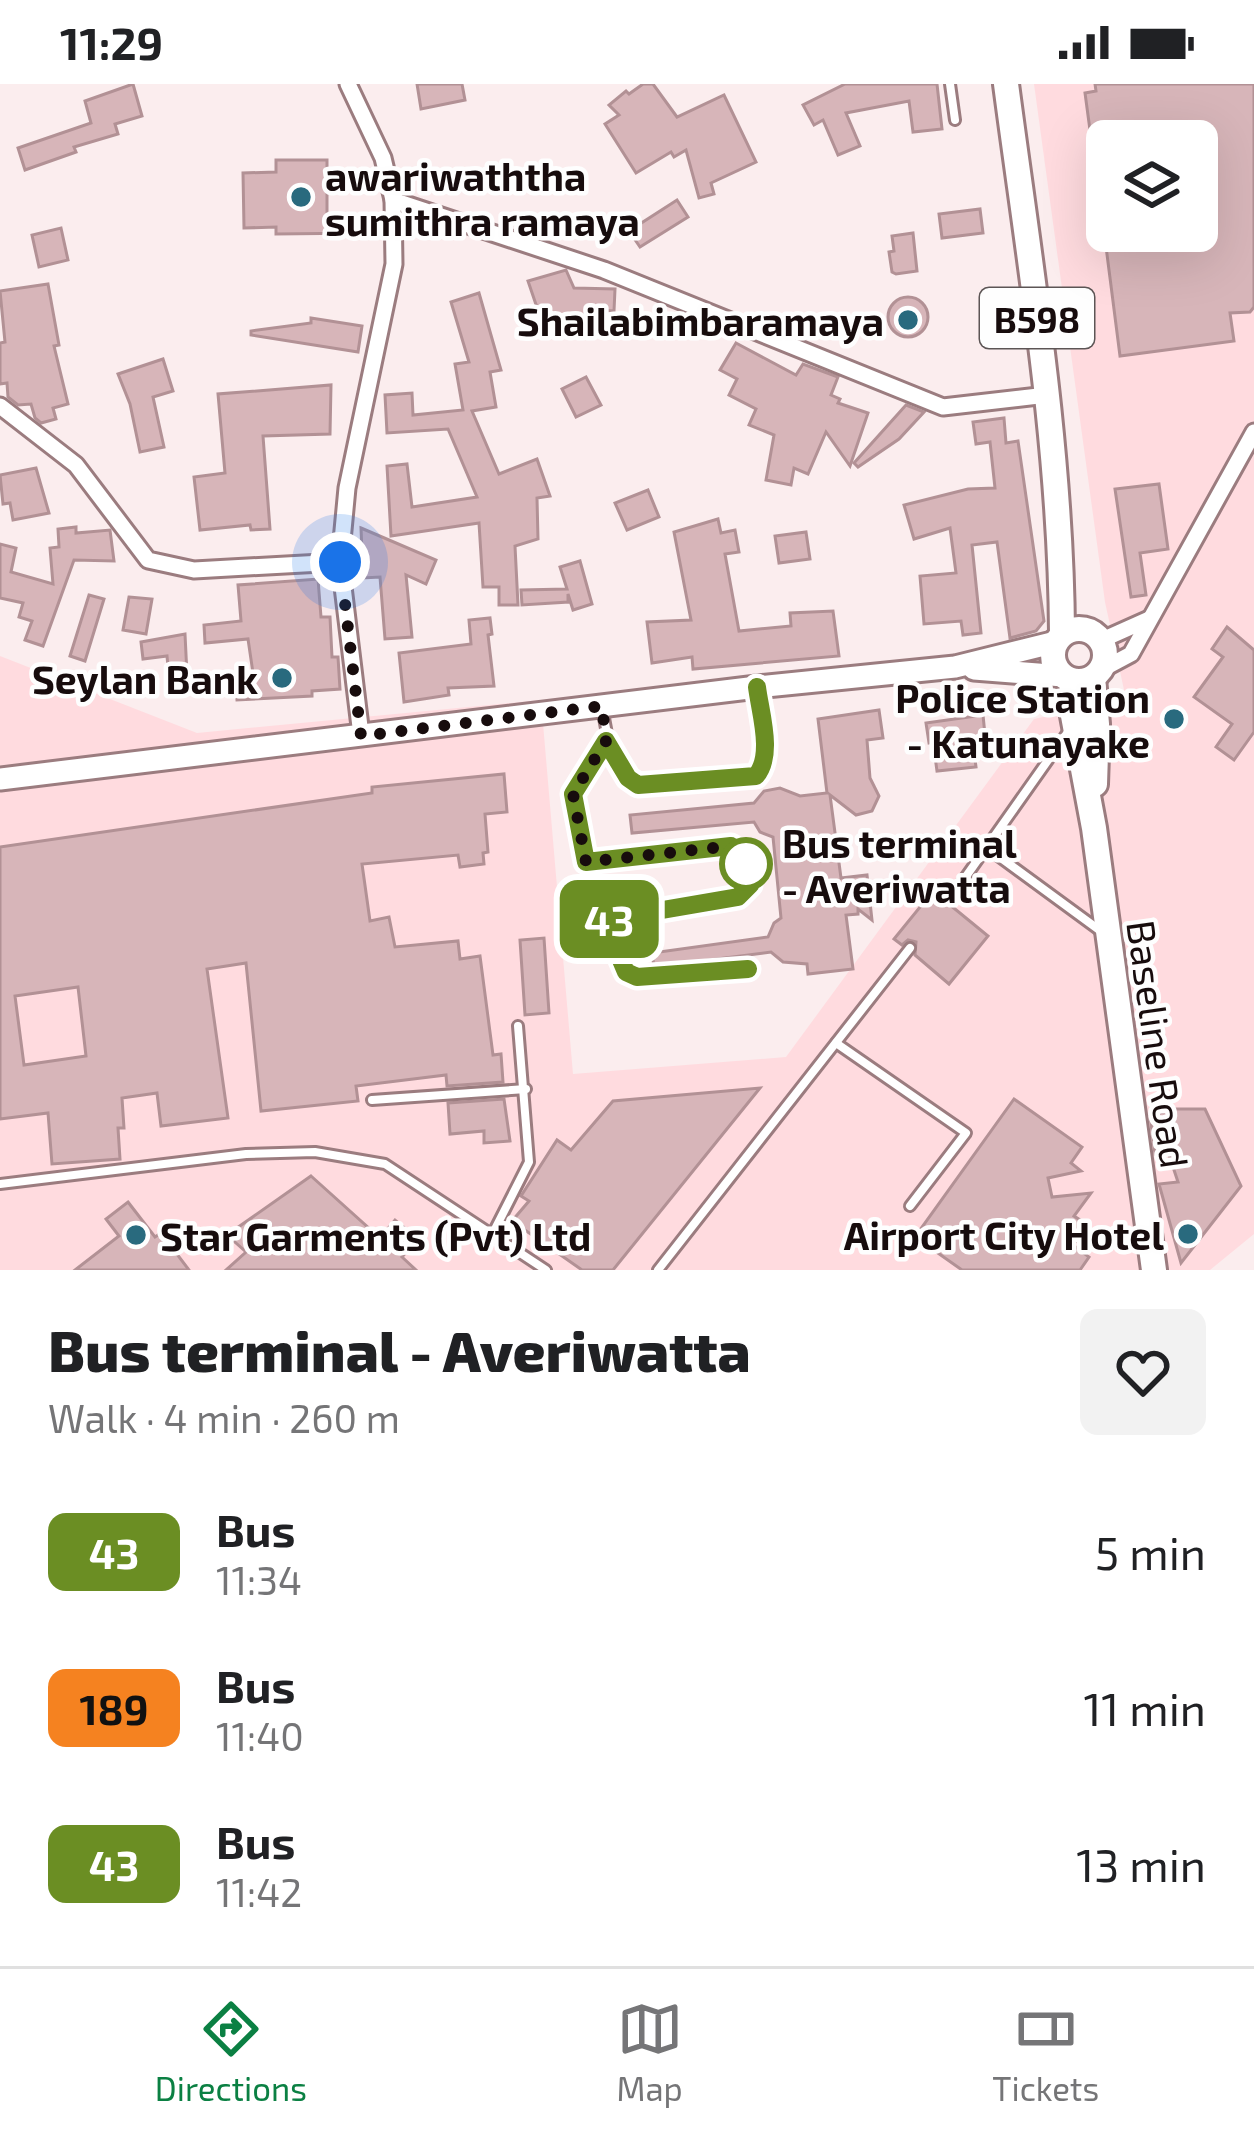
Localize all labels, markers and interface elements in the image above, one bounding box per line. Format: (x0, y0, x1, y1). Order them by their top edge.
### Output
text: 11:29 (60, 15, 163, 69)
map controls (1086, 120, 1218, 252)
button: layers (1086, 120, 1218, 252)
place label: awariwaththa sumithra ramaya (325, 152, 640, 245)
marker: awariwaththa sumithra ramaya (288, 184, 314, 210)
road number: B598 (980, 288, 1094, 348)
place label: Shailabimbaramaya (517, 297, 884, 345)
marker: Shailabimbaramaya (895, 307, 921, 333)
your location (310, 532, 370, 592)
place label: Seylan Bank (32, 655, 258, 703)
marker: Seylan Bank (269, 665, 295, 691)
place label: Police Station - Katunayake (895, 674, 1150, 767)
marker: Police Station - Katunayake (1161, 706, 1187, 732)
place label: Bus terminal - Averiwatta (782, 819, 1017, 911)
marker: Bus terminal - Averiwatta (721, 839, 771, 889)
line badge: 43 (555, 880, 663, 958)
text: 43 (584, 894, 634, 944)
street label: Baseline Road (1118, 917, 1200, 1171)
place label: Airport City Hotel (844, 1211, 1164, 1259)
place label: Star Garments (Pvt) Ltd (160, 1212, 591, 1259)
marker: Airport City Hotel (1175, 1221, 1201, 1247)
marker: Star Garments (Pvt) Ltd (123, 1222, 149, 1248)
button: heart (1080, 1309, 1206, 1435)
text: Bus terminal - Averiwatta (48, 1315, 751, 1383)
text: Walk · 4 min · 260 m (48, 1394, 400, 1441)
text: Bus (216, 1502, 295, 1556)
text: 5 min (1095, 1525, 1206, 1579)
text: 43 (89, 1527, 139, 1577)
text: 11:34 (216, 1556, 302, 1603)
text: Bus (216, 1658, 295, 1712)
text: 11 min (1083, 1681, 1206, 1735)
text: 189 (79, 1683, 149, 1733)
text: 11:40 (216, 1712, 304, 1759)
text: Bus (216, 1814, 295, 1868)
text: 13 min (1076, 1837, 1206, 1891)
text: 43 (89, 1839, 139, 1889)
text: 11:42 (216, 1868, 302, 1915)
tab: Directions (155, 1996, 307, 2108)
tab: Map (617, 1996, 683, 2108)
tab: Tickets (992, 1996, 1099, 2108)

